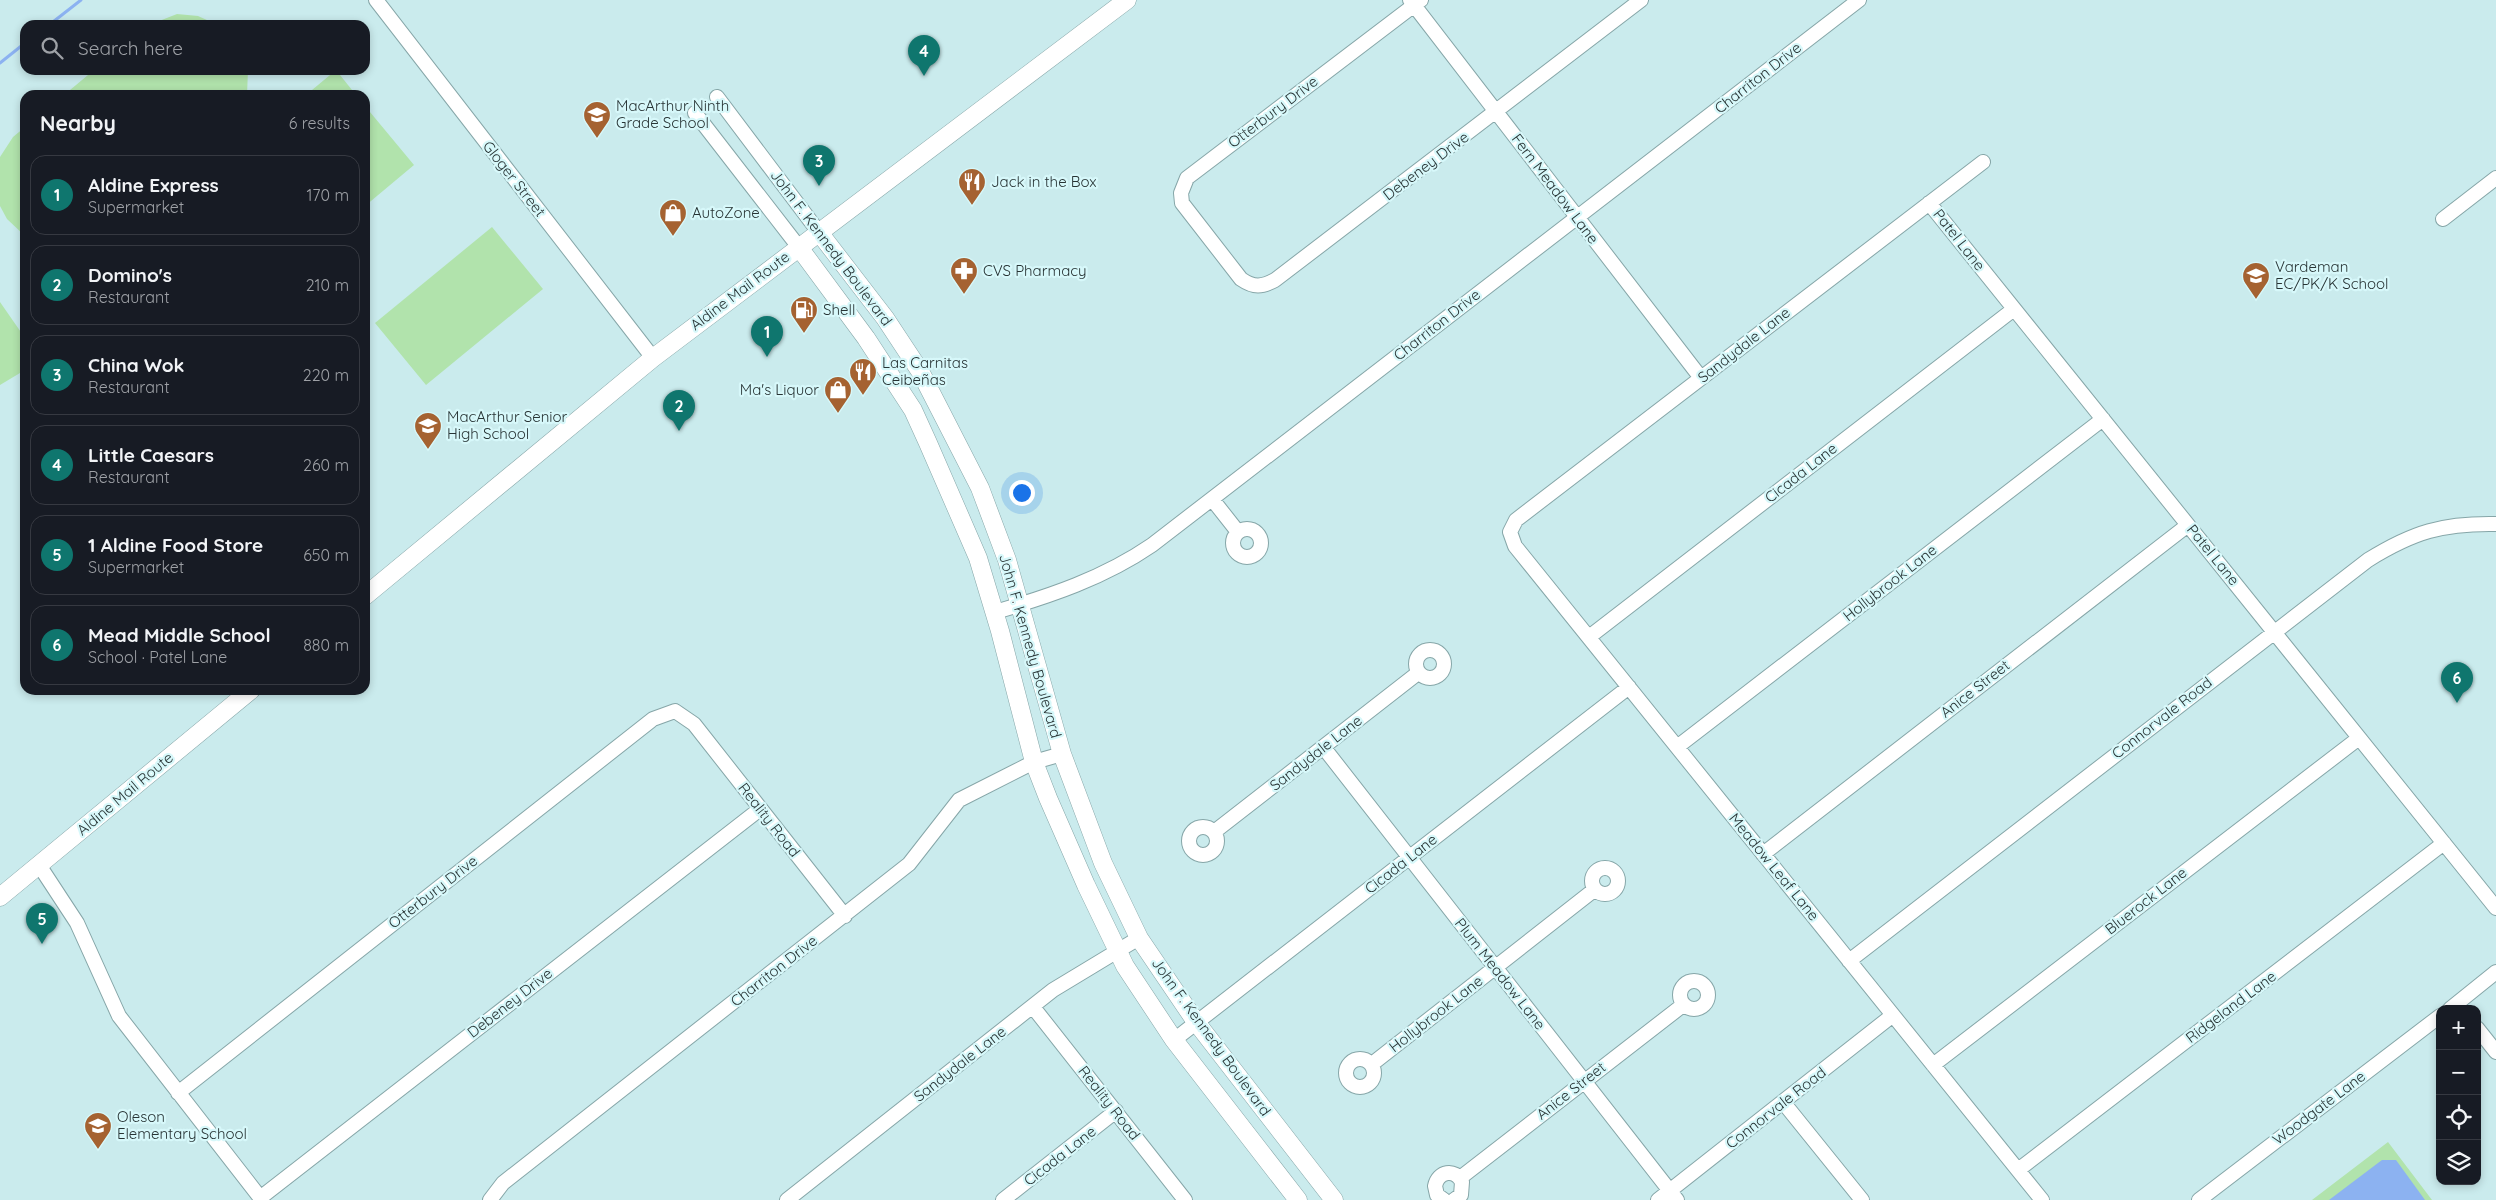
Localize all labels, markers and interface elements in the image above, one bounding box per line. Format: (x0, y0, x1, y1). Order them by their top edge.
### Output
search box (20, 20, 370, 75)
icon: search (38, 34, 66, 62)
pin: 4 (908, 35, 940, 76)
text: Search here (78, 36, 183, 60)
street label: Charriton Drive (1710, 38, 1805, 117)
street label: Otterbury Drive (1224, 72, 1322, 152)
place label: MacArthur Ninth Grade School (616, 96, 729, 132)
school or university icon: MacArthur Ninth Grade School (582, 100, 612, 139)
text: Nearby (40, 110, 116, 136)
text: 6 results (289, 113, 350, 133)
street label: Debeney Drive (1379, 127, 1472, 204)
street label: Fern Meadow Lane (1508, 130, 1603, 248)
street label: Gloger Street (479, 137, 550, 220)
pin: 3 (803, 145, 835, 186)
street label: John F. Kennedy Boulevard (766, 166, 896, 330)
restaurant icon: Jack in the Box (957, 167, 987, 206)
place label: Jack in the Box (991, 172, 1097, 191)
text: Aldine Express (88, 173, 219, 197)
text: 1 (54, 185, 60, 205)
text: 170 m (306, 185, 349, 205)
text: Supermarket (88, 197, 184, 217)
shop icon: AutoZone (658, 198, 688, 237)
place label: AutoZone (692, 203, 760, 222)
street label: Patel Lane (1929, 205, 1989, 274)
street label: Aldine Mail Route (686, 247, 793, 334)
pharmacy icon: CVS Pharmacy (949, 256, 979, 295)
place label: Vardeman EC/PK/K School (2275, 257, 2389, 293)
place label: CVS Pharmacy (983, 261, 1087, 280)
school or university icon: Vardeman EC/PK/K School (2241, 261, 2271, 300)
text: Domino's (88, 263, 172, 287)
text: 2 (52, 275, 62, 295)
text: 210 m (306, 275, 349, 295)
street label: Charriton Drive (1389, 285, 1484, 364)
text: Restaurant (88, 287, 170, 307)
fuel station icon: Shell (789, 295, 819, 334)
place label: Shell (823, 300, 855, 319)
street label: Sandydale Lane (1694, 303, 1794, 387)
pin: 1 (751, 316, 783, 357)
text: China Wok (88, 353, 184, 377)
place label: Las Carnitas Ceibeñas (882, 353, 968, 389)
restaurant icon: Las Carnitas Ceibeñas (848, 357, 878, 396)
text: 3 (53, 365, 61, 385)
text: 220 m (303, 365, 349, 385)
shop icon: Ma's Liquor (823, 375, 853, 414)
text: Restaurant (88, 377, 170, 397)
place label: Ma's Liquor (740, 380, 819, 399)
pin: 2 (663, 390, 695, 431)
place label: MacArthur Senior High School (447, 407, 568, 443)
school or university icon: MacArthur Senior High School (413, 411, 443, 450)
street label: Cicada Lane (1761, 439, 1841, 507)
text: Little Caesars (88, 443, 214, 467)
text: 4 (52, 455, 62, 475)
text: 260 m (303, 455, 349, 475)
text: Restaurant (88, 467, 170, 487)
your location (1009, 480, 1035, 506)
street label: Patel Lane (2183, 520, 2244, 589)
text: 1 Aldine Food Store (88, 533, 263, 557)
street label: Hollybrook Lane (1839, 540, 1940, 625)
text: 5 (52, 545, 62, 565)
text: 650 m (303, 545, 349, 565)
street label: John F. Kennedy Boulevard (995, 552, 1066, 740)
text: Supermarket (88, 557, 184, 577)
text: Mead Middle School (88, 623, 271, 647)
text: 6 (53, 635, 61, 655)
text: 880 m (303, 635, 349, 655)
text: School · Patel Lane (88, 647, 227, 667)
street label: Anice Street (1936, 656, 2013, 722)
pin: 6 (2441, 662, 2473, 703)
street label: Connorvale Road (2108, 673, 2216, 763)
street label: Sandydale Lane (1266, 711, 1366, 795)
street label: Aldine Mail Route (73, 748, 177, 839)
street label: Reality Road (734, 779, 804, 861)
street label: Meadow Leaf Lane (1725, 809, 1824, 924)
street label: Cicada Lane (1361, 830, 1441, 898)
street label: Otterbury Drive (384, 851, 481, 932)
street label: Bluerock Lane (2101, 863, 2190, 938)
pin: 5 (26, 903, 58, 944)
street label: Plum Meadow Lane (1451, 914, 1550, 1033)
street label: Charriton Drive (726, 931, 821, 1010)
street label: John F. Kennedy Boulevard (1148, 954, 1275, 1119)
street label: Debeney Drive (463, 963, 556, 1042)
street label: Ridgeland Lane (2182, 966, 2280, 1047)
street label: Hollybrook Lane (1385, 971, 1486, 1056)
map controls (2436, 1005, 2481, 1185)
button: + (2436, 1005, 2481, 1050)
street label: Sandydale Lane (910, 1022, 1010, 1106)
button: − (2436, 1050, 2481, 1095)
street label: Anice Street (1532, 1058, 1609, 1124)
street label: Reality Road (1074, 1062, 1144, 1144)
street label: Connorvale Road (1722, 1063, 1830, 1153)
street label: Woodgate Lane (2268, 1066, 2369, 1149)
button: locate (2436, 1095, 2481, 1140)
place label: Oleson Elementary School (117, 1107, 247, 1143)
school or university icon: Oleson Elementary School (83, 1111, 113, 1150)
street label: Cicada Lane (1020, 1122, 1100, 1190)
button: layers (2436, 1140, 2481, 1185)

